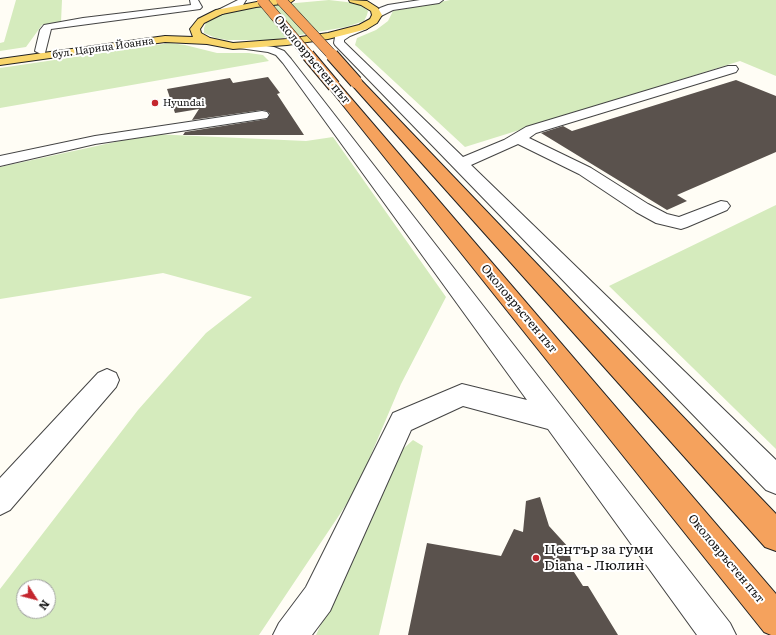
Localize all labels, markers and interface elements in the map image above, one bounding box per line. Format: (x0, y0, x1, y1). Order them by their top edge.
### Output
street label: Околовръстен път (271, 13, 353, 107)
street label: бул. Царица Йоанна (51, 35, 155, 61)
place label: Hyundai (163, 97, 204, 109)
marker: Hyundai (150, 98, 160, 108)
street label: Околовръстен път (478, 262, 560, 356)
street label: Околовръстен път (685, 512, 767, 606)
place label: Център за гуми Diana - Люлин (544, 542, 654, 574)
marker: Център за гуми Diana - Люлин (531, 553, 541, 563)
north arrow (16, 579, 56, 619)
text: N (36, 597, 54, 614)

